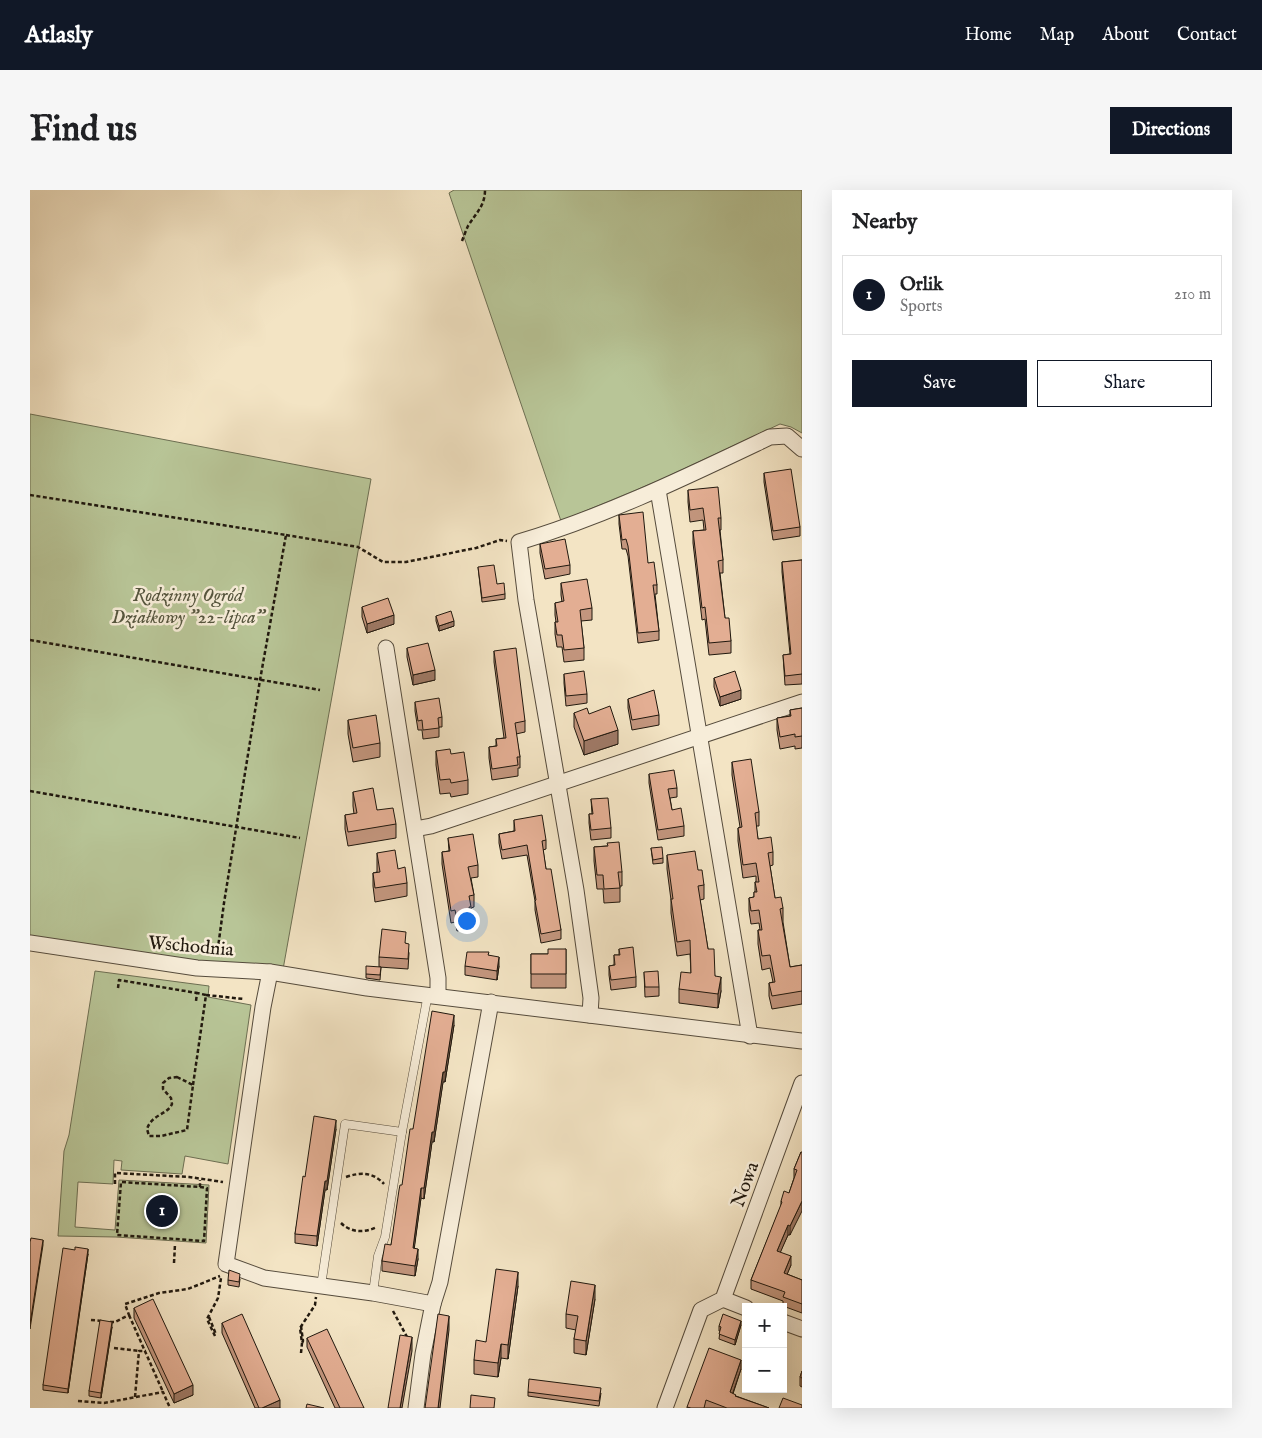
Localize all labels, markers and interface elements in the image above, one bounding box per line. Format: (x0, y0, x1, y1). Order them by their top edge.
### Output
text: Atlasly (25, 20, 93, 51)
text: Home (965, 24, 1012, 47)
text: Map (1040, 24, 1074, 47)
text: About (1102, 24, 1149, 47)
text: Contact (1177, 24, 1237, 47)
button: Directions (1110, 107, 1232, 154)
text: Find us (30, 108, 137, 153)
text: Nearby (852, 209, 917, 236)
text: Orlik (900, 273, 943, 297)
text: 1 (866, 285, 872, 305)
text: 210 m (1174, 285, 1211, 305)
text: Sports (900, 297, 942, 317)
button: Save (852, 360, 1027, 407)
button: Share (1037, 360, 1212, 407)
park label: Rodzinny Ogród Działkowy "22-lipca" (111, 584, 266, 630)
your location (454, 908, 480, 934)
street label: Wschodnia (147, 931, 235, 963)
street label: Nowa (727, 1158, 765, 1211)
pin: 1 (146, 1192, 178, 1230)
map controls (742, 1303, 787, 1393)
button: + (742, 1303, 787, 1348)
button: − (742, 1348, 787, 1393)

